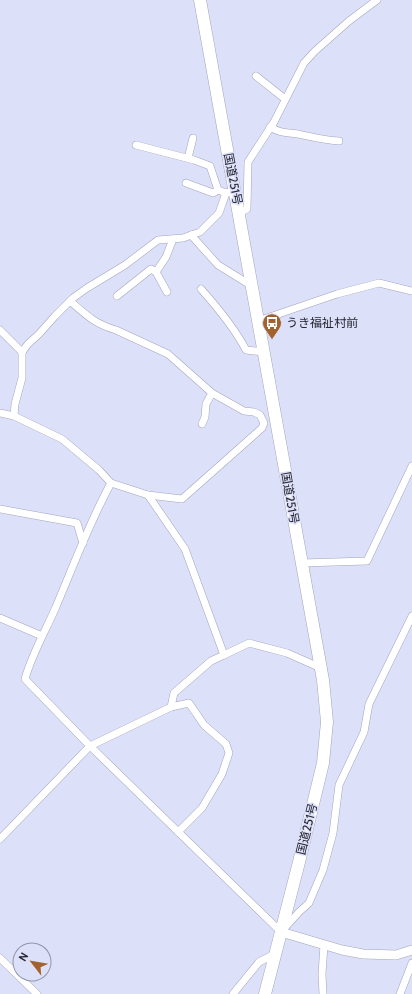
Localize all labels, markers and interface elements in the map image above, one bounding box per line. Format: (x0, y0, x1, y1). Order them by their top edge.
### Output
street label: 国道251号 (221, 152, 246, 206)
bus stop icon: うき福祉村前 (261, 312, 283, 340)
place label: うき福祉村前 (286, 315, 358, 330)
street label: 国道251号 (279, 471, 302, 525)
street label: 国道251号 (293, 801, 320, 856)
north arrow (12, 942, 52, 982)
text: N (15, 950, 31, 964)

